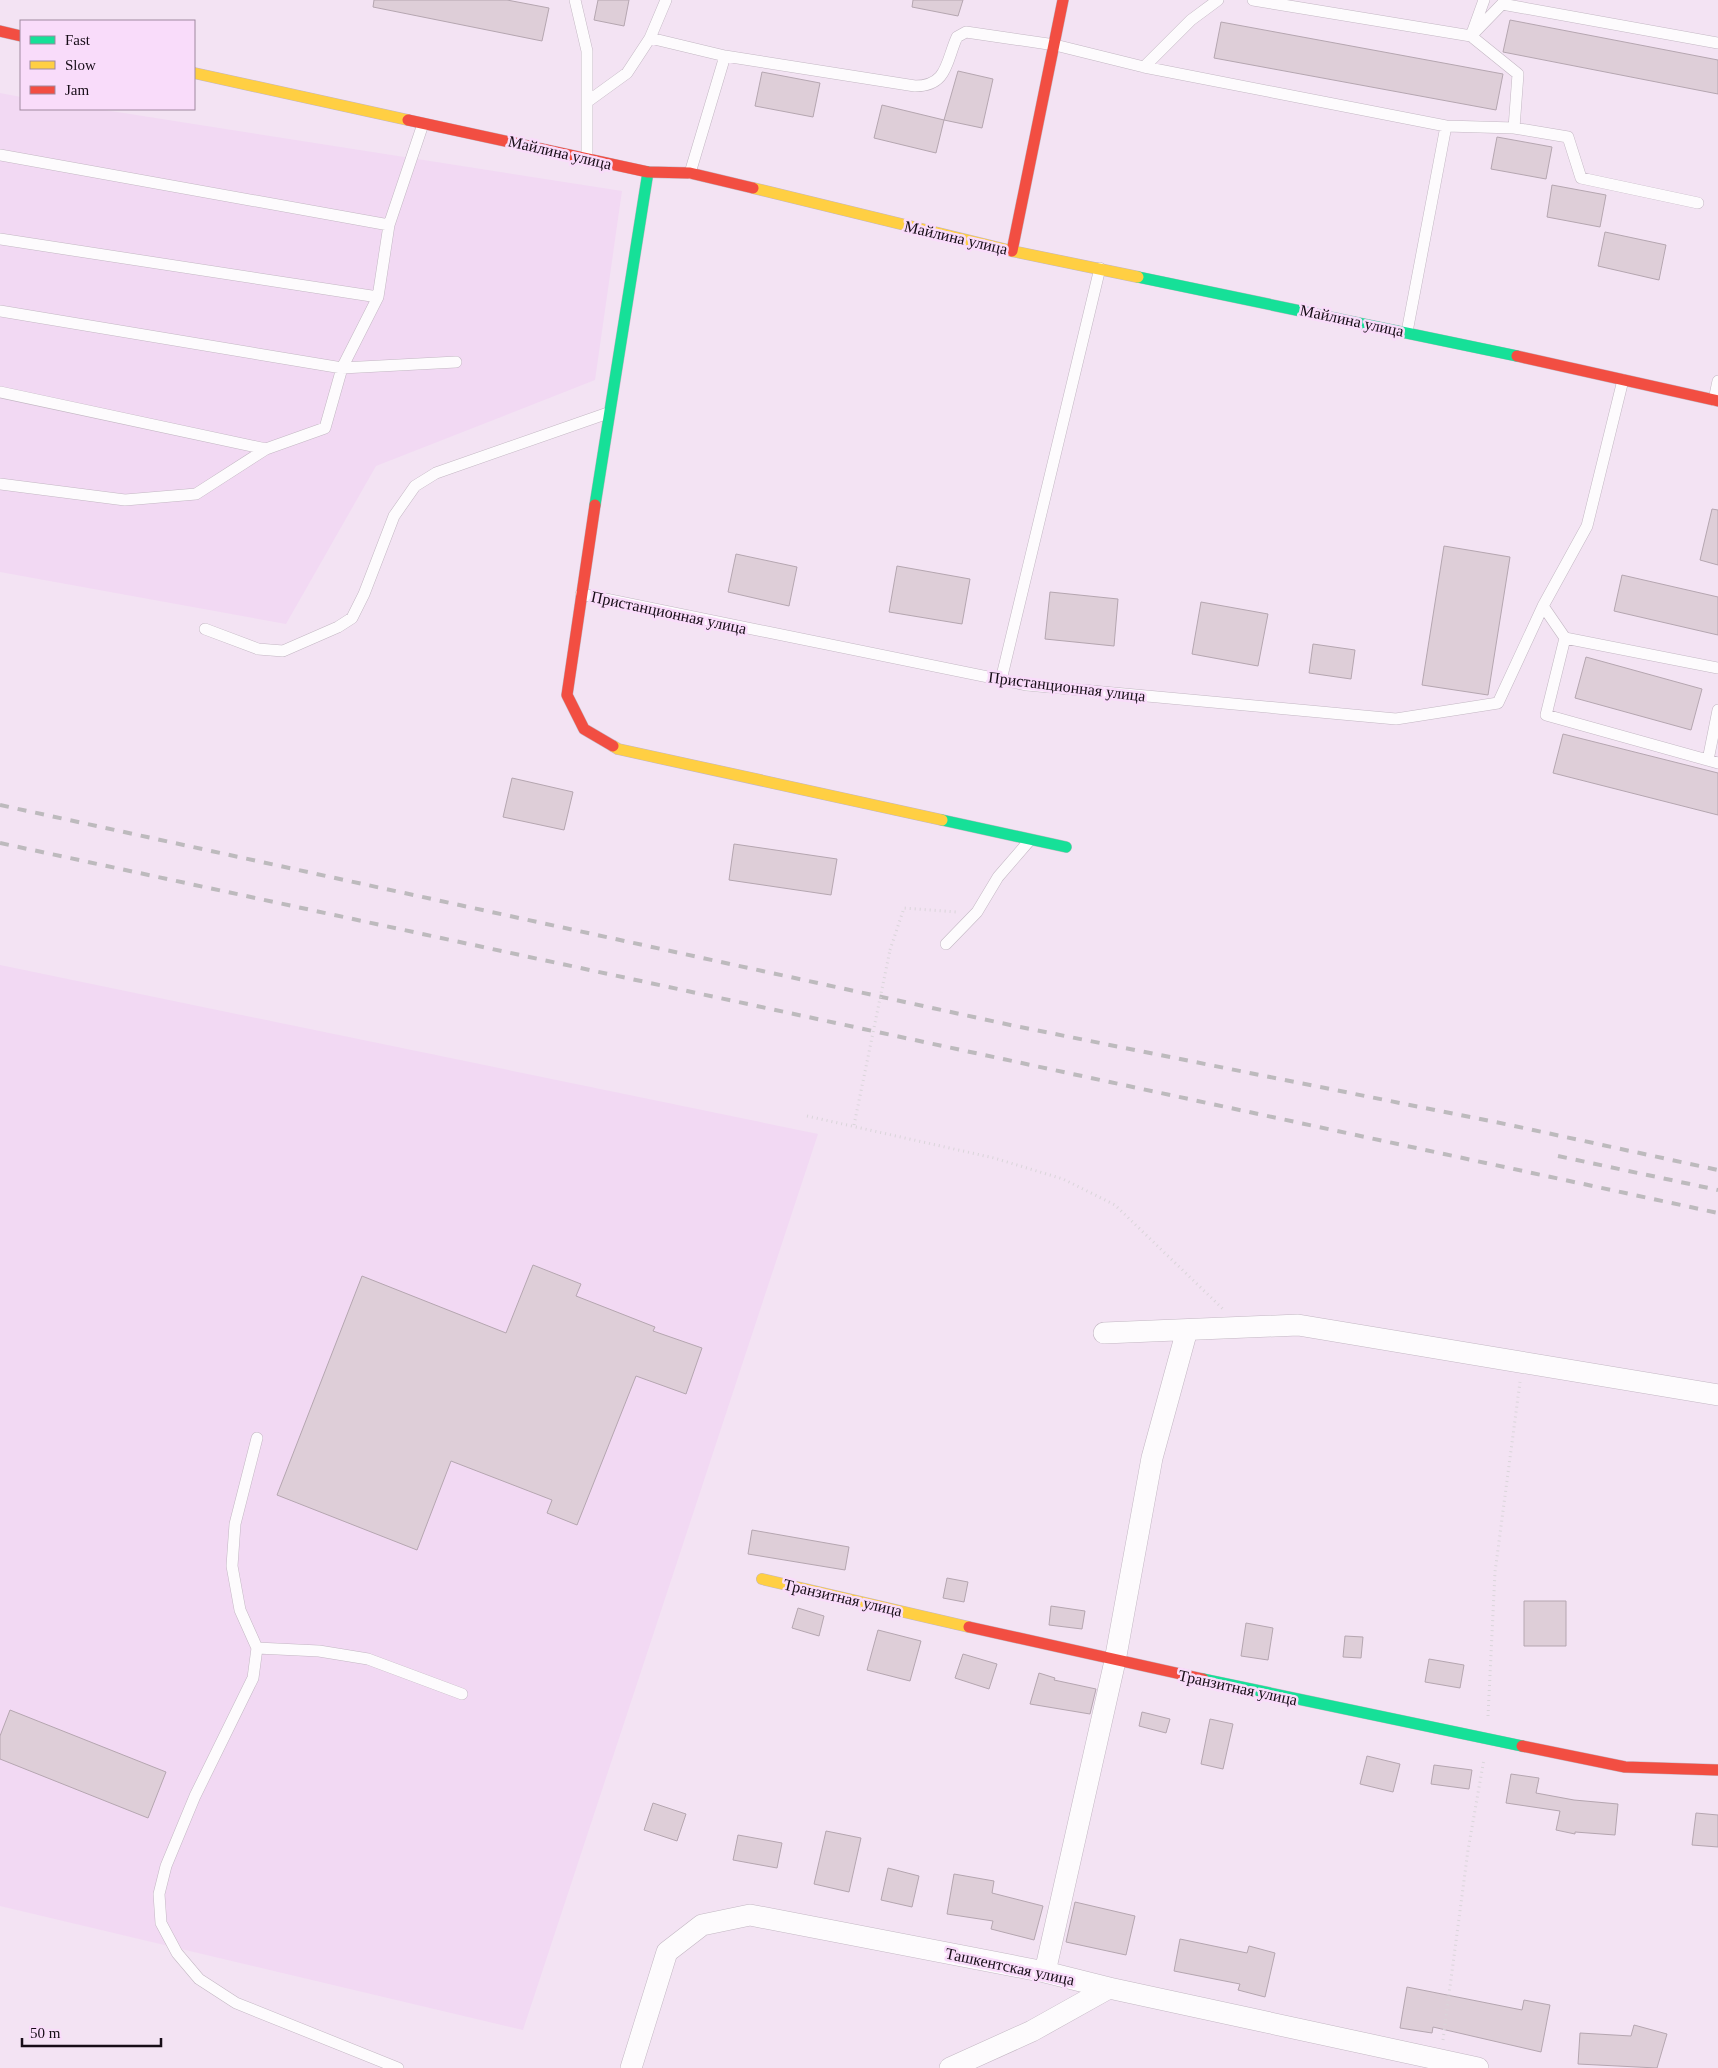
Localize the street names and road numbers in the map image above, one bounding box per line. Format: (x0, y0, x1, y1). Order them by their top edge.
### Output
street label: Майлина улица (506, 132, 613, 174)
street label: Майлина улица (902, 217, 1009, 259)
street label: Майлина улица (1298, 301, 1405, 341)
street label: Пристанционная улица (590, 588, 748, 638)
street label: Пристанционная улица (987, 668, 1147, 706)
street label: Транзитная улица (782, 1576, 904, 1620)
street label: Транзитная улица (1177, 1667, 1299, 1709)
street label: Ташкентская улица (944, 1944, 1076, 1989)

